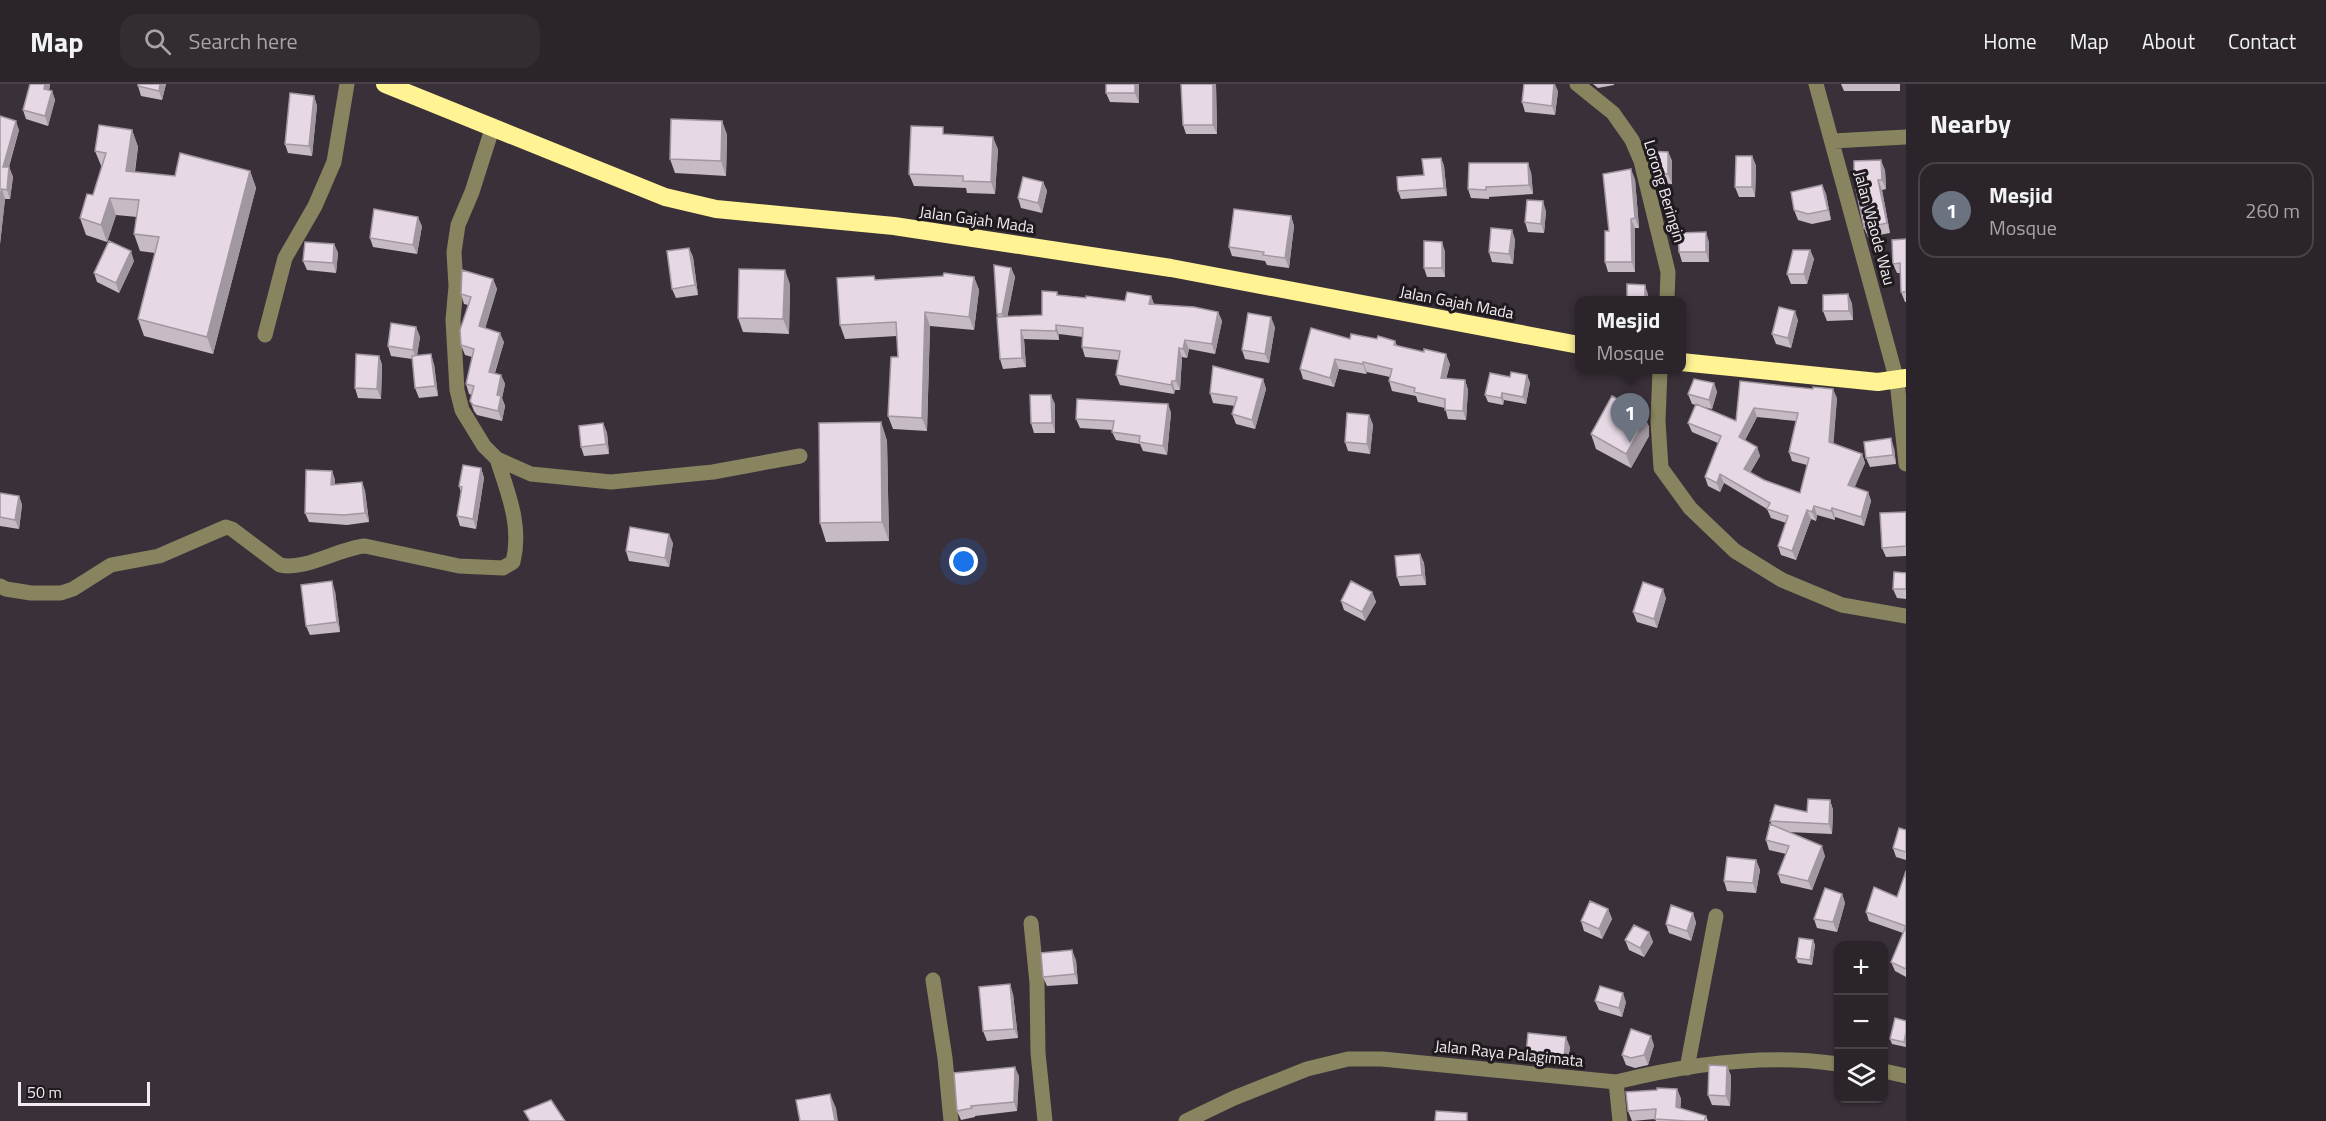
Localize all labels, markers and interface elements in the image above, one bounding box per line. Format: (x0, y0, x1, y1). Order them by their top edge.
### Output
search box (120, 14, 540, 68)
text: Map (30, 20, 84, 63)
text: Search here (189, 24, 298, 58)
icon: search (141, 25, 174, 58)
text: Home (1983, 25, 2037, 57)
text: Map (2070, 25, 2109, 57)
text: About (2142, 25, 2195, 57)
text: Contact (2228, 25, 2296, 57)
text: Nearby (1930, 104, 2011, 143)
street label: Lorong Beringin (1638, 137, 1692, 245)
street label: Jalan Waode Wau (1848, 168, 1902, 288)
text: Mesjid (1989, 178, 2053, 212)
text: 1 (1946, 195, 1957, 226)
text: 260 m (2245, 195, 2300, 226)
street label: Jalan Gajah Mada (918, 199, 1036, 239)
text: Mosque (1989, 212, 2057, 243)
street label: Jalan Gajah Mada (1398, 279, 1516, 325)
popup (1575, 296, 1686, 374)
text: Mesjid (1597, 303, 1660, 337)
text: Mosque (1597, 337, 1664, 368)
pin: 1 (1610, 394, 1650, 443)
your location (949, 547, 978, 576)
map controls (1834, 941, 1888, 1103)
button: + (1834, 941, 1888, 995)
button: − (1834, 995, 1888, 1049)
street label: Jalan Raya Palagimata (1434, 1033, 1584, 1073)
button: layers (1834, 1049, 1888, 1103)
scale bar (18, 1079, 150, 1106)
text: 50 m (27, 1080, 62, 1104)

